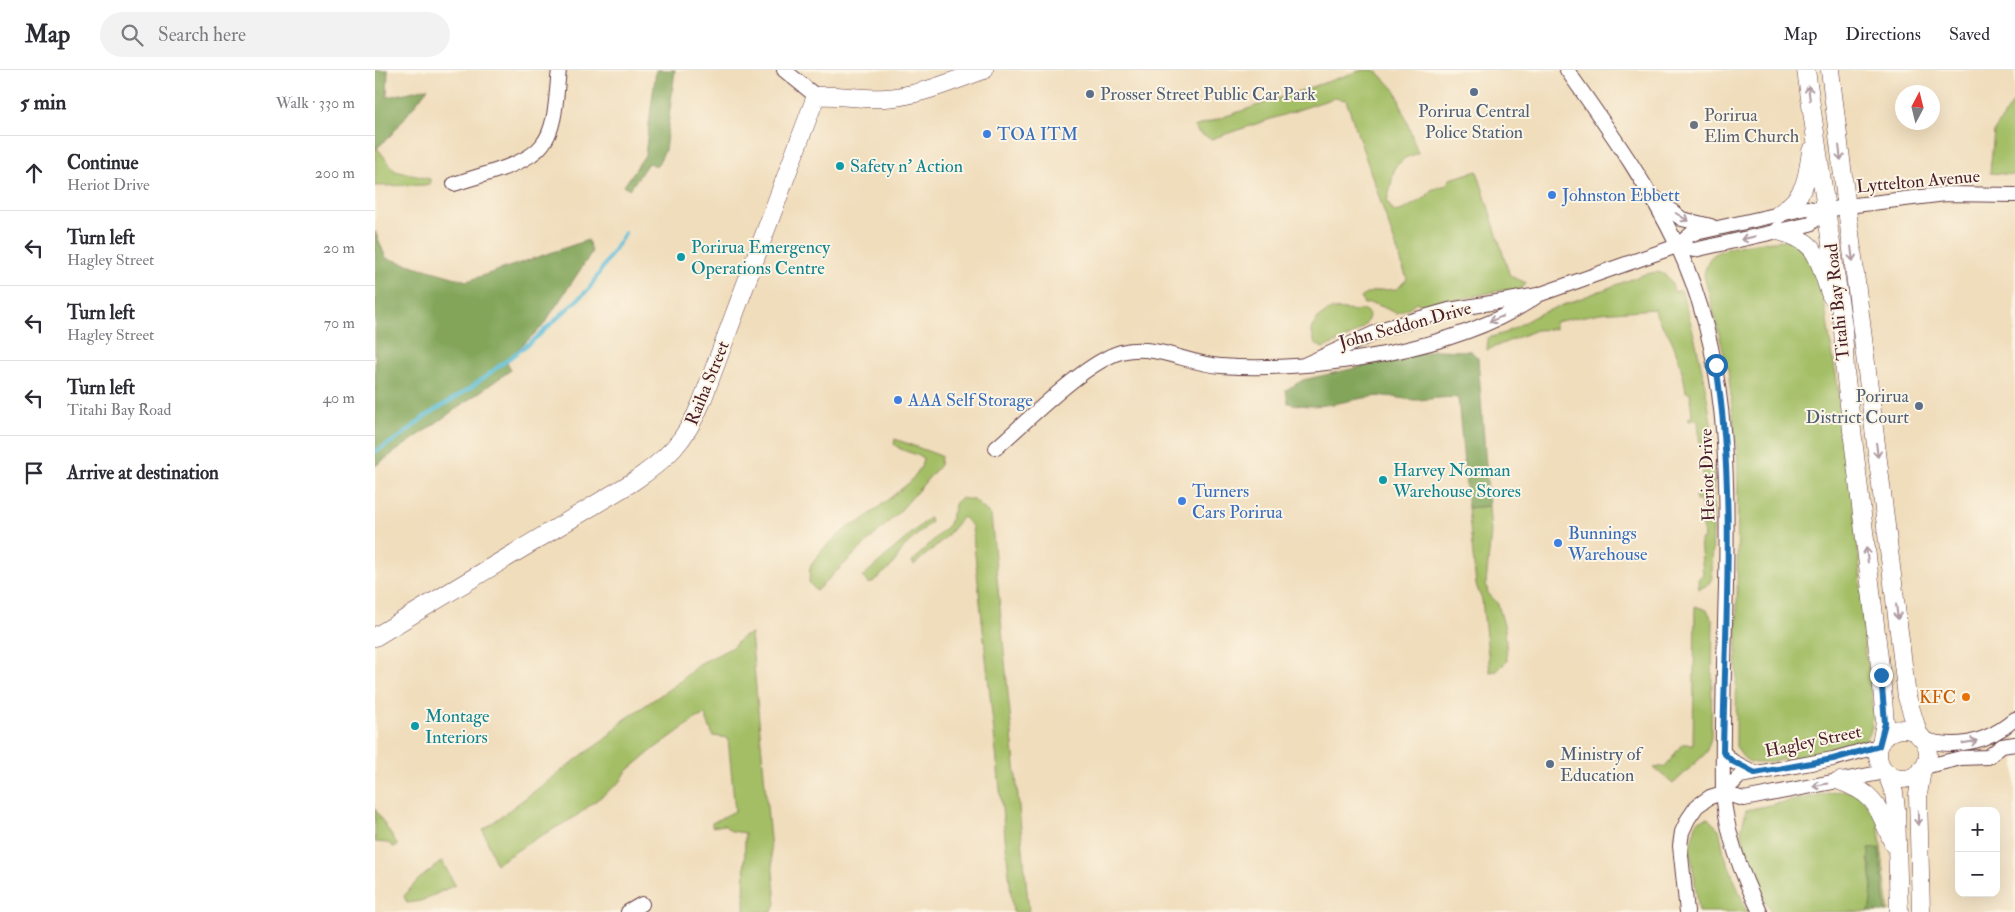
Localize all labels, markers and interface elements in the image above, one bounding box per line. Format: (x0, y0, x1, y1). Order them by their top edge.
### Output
search box (100, 12, 450, 57)
text: Map (25, 19, 70, 50)
icon: search (118, 21, 146, 49)
text: Search here (158, 23, 246, 47)
text: Map (1784, 23, 1817, 46)
text: Directions (1845, 23, 1921, 46)
text: Saved (1949, 23, 1990, 46)
place label: Prosser Street Public Car Park (1100, 83, 1316, 106)
north arrow (1895, 85, 1940, 130)
marker: Porirua Central Police Station (1468, 86, 1480, 98)
one-way arrow (1804, 86, 1814, 102)
marker: Prosser Street Public Car Park (1084, 88, 1096, 100)
text: 5 min (20, 89, 66, 116)
text: Walk · 330 m (276, 93, 355, 113)
place label: Porirua Central Police Station (1418, 100, 1530, 144)
place label: Porirua Elim Church (1704, 104, 1800, 148)
marker: Porirua Elim Church (1688, 119, 1700, 131)
place label: TOA ITM (997, 123, 1078, 146)
marker: TOA ITM (981, 128, 993, 140)
one-way arrow (1835, 145, 1845, 161)
text: Continue (67, 151, 138, 175)
place label: Safety n' Action (850, 155, 963, 178)
icon: ahead (20, 159, 48, 187)
marker: Safety n' Action (834, 160, 846, 172)
text: 200 m (315, 163, 355, 183)
street label: Lyttelton Avenue (1855, 165, 1981, 198)
text: Heriot Drive (67, 175, 150, 195)
place label: Johnston Ebbett (1561, 184, 1680, 207)
marker: Johnston Ebbett (1546, 189, 1558, 201)
one-way arrow (1674, 213, 1688, 223)
text: Turn left (67, 226, 135, 250)
icon: left (20, 234, 48, 262)
one-way arrow (1740, 234, 1756, 243)
place label: Porirua Emergency Operations Centre (691, 236, 831, 280)
text: 20 m (323, 238, 355, 258)
street label: Titahi Bay Road (1820, 242, 1855, 362)
one-way arrow (1847, 246, 1857, 262)
text: Hagley Street (67, 250, 154, 270)
marker: Porirua Emergency Operations Centre (675, 251, 687, 263)
street label: John Seddon Drive (1335, 297, 1474, 354)
text: Turn left (67, 301, 135, 325)
icon: left (20, 309, 48, 337)
text: 70 m (324, 313, 355, 333)
one-way arrow (1489, 314, 1504, 324)
text: Hagley Street (67, 325, 154, 345)
street label: Raiha Street (680, 337, 735, 429)
route start (1705, 354, 1728, 377)
text: Turn left (67, 376, 135, 400)
icon: left (20, 384, 48, 412)
place label: Porirua District Court (1806, 385, 1910, 429)
text: 40 m (322, 388, 355, 408)
place label: AAA Self Storage (907, 389, 1033, 412)
marker: AAA Self Storage (892, 394, 904, 406)
text: Titahi Bay Road (67, 400, 171, 420)
marker: Porirua District Court (1913, 400, 1925, 412)
street label: Heriot Drive (1694, 428, 1721, 522)
one-way arrow (1872, 442, 1882, 458)
icon: arrive (20, 459, 48, 487)
place label: Harvey Norman Warehouse Stores (1392, 459, 1521, 503)
text: Arrive at destination (67, 461, 219, 485)
marker: Harvey Norman Warehouse Stores (1377, 474, 1389, 486)
place label: Turners Cars Porirua (1192, 480, 1283, 524)
marker: Turners Cars Porirua (1176, 495, 1188, 507)
place label: Bunnings Warehouse (1567, 522, 1648, 566)
marker: Bunnings Warehouse (1552, 537, 1564, 549)
one-way arrow (1862, 548, 1872, 564)
one-way arrow (1892, 603, 1902, 619)
route end (1870, 664, 1893, 687)
place label: KFC (1919, 686, 1956, 709)
marker: KFC (1960, 691, 1972, 703)
place label: Montage Interiors (425, 705, 490, 749)
marker: Montage Interiors (409, 720, 421, 732)
street label: Hagley Street (1763, 720, 1864, 763)
one-way arrow (1962, 737, 1978, 747)
place label: Ministry of Education (1560, 743, 1644, 787)
marker: Ministry of Education (1544, 758, 1556, 770)
one-way arrow (1812, 781, 1828, 790)
map controls (1955, 807, 2000, 897)
button: + (1955, 807, 2000, 852)
one-way arrow (1913, 809, 1923, 825)
button: − (1955, 852, 2000, 897)

